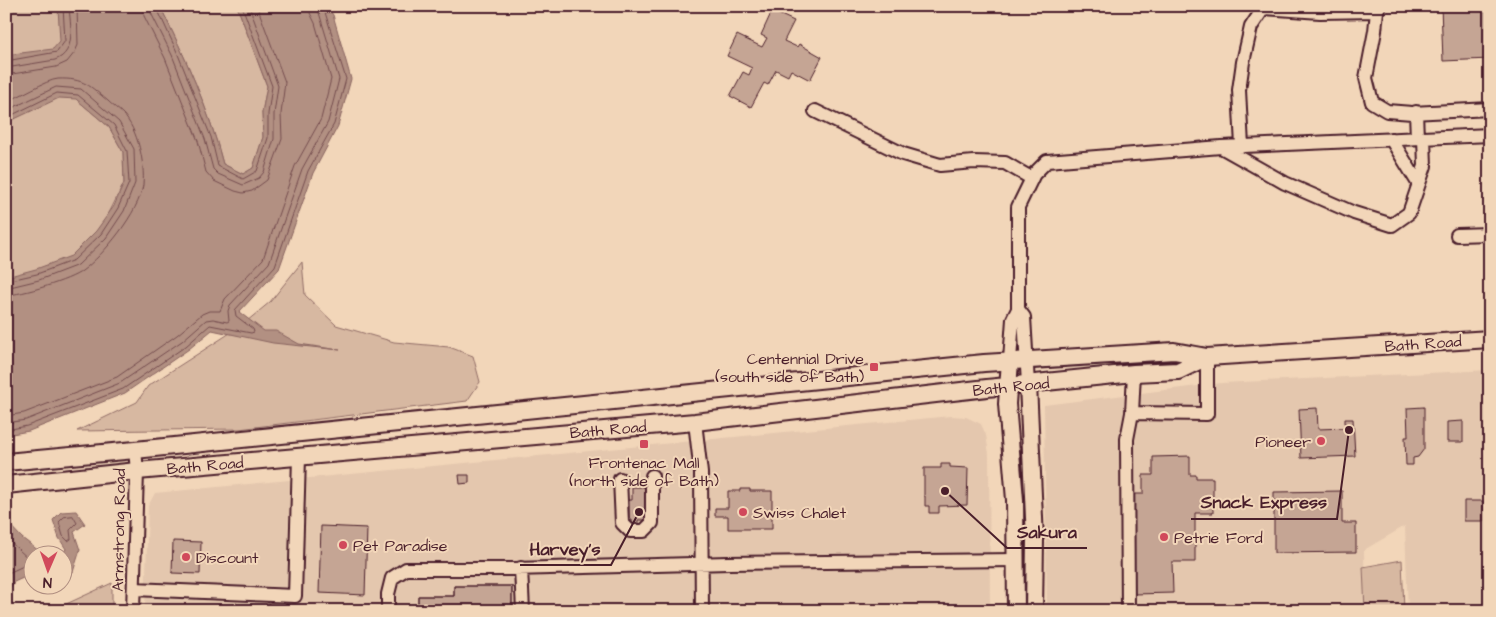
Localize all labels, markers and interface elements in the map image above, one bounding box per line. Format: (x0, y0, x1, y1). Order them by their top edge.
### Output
street label: Bath Road (1384, 330, 1462, 358)
place label: Centennial Drive (south side of Bath) (715, 348, 864, 388)
marker: Centennial Drive (south side of Bath) (868, 361, 880, 373)
street label: Bath Road (972, 372, 1051, 402)
street label: Bath Road (569, 416, 647, 444)
place label: Pioneer (1255, 431, 1311, 453)
marker: Pioneer (1315, 435, 1327, 447)
marker: Frontenac Mall (north side of Bath) (638, 438, 650, 450)
street label: Bath Road (166, 452, 244, 480)
place label: Frontenac Mall (north side of Bath) (569, 452, 719, 492)
street label: Armstrong Road (107, 468, 132, 592)
callout: Snack Express (1191, 486, 1337, 519)
text: Snack Express (1200, 490, 1327, 515)
place label: Swiss Chalet (753, 502, 847, 524)
marker: Swiss Chalet (737, 506, 749, 518)
callout: Sakura (1007, 515, 1087, 548)
text: Sakura (1016, 520, 1078, 545)
place label: Petrie Ford (1174, 527, 1263, 549)
marker: Petrie Ford (1158, 531, 1170, 543)
callout: Harvey's (520, 532, 611, 565)
place label: Pet Paradise (353, 535, 448, 557)
text: Harvey's (530, 537, 600, 563)
marker: Pet Paradise (337, 539, 349, 551)
north arrow (22, 544, 72, 594)
place label: Discount (196, 547, 259, 569)
marker: Discount (180, 551, 192, 563)
text: N (43, 572, 52, 592)

